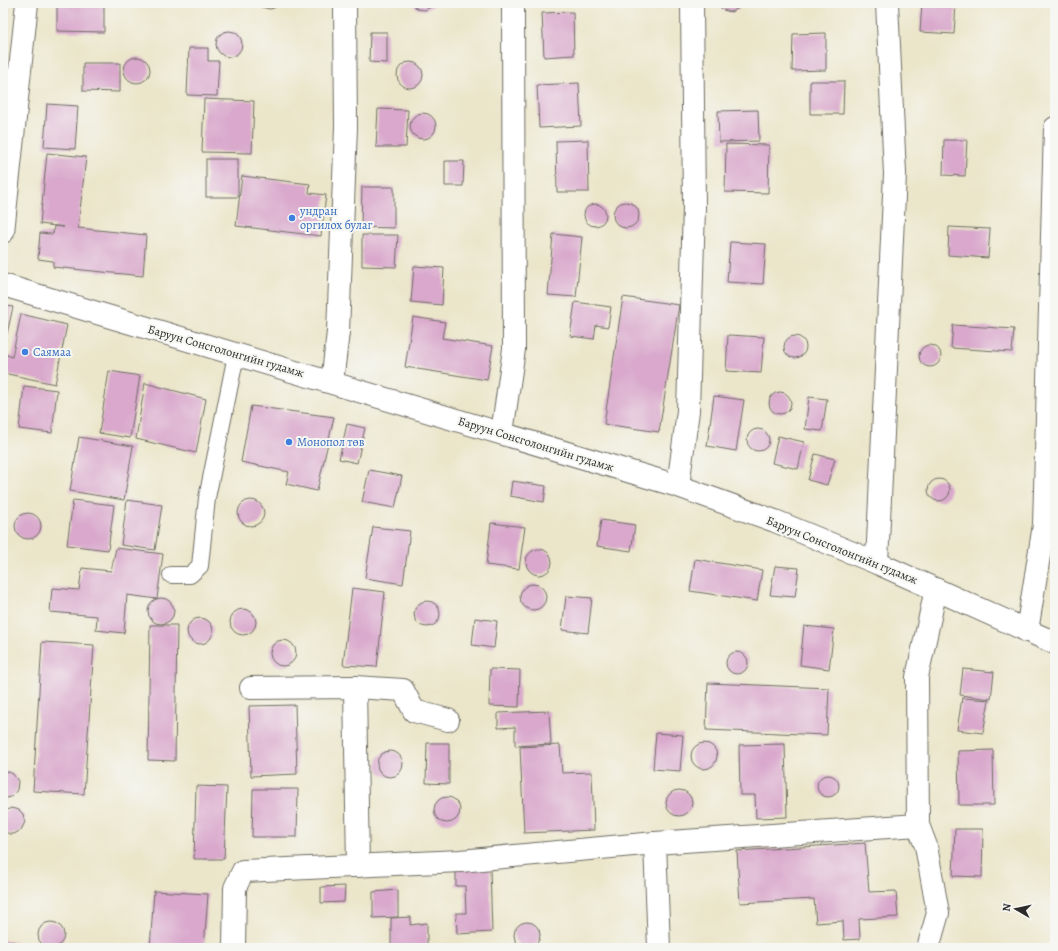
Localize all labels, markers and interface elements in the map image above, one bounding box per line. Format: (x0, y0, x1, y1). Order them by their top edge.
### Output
place label: ундран оргилох булаг (299, 203, 373, 233)
marker: ундран оргилох булаг (287, 213, 297, 223)
street label: Баруун Сонсголонгийн гудамж (146, 321, 306, 381)
place label: Саямаа (33, 344, 71, 360)
marker: Саямаа (20, 347, 30, 357)
street label: Баруун Сонсголонгийн гудамж (456, 413, 616, 475)
place label: Монопол төв (297, 434, 365, 450)
marker: Монопол төв (284, 437, 294, 447)
street label: Баруун Сонсголонгийн гудамж (764, 512, 920, 588)
north arrow (996, 889, 1036, 929)
text: N (999, 902, 1015, 913)

